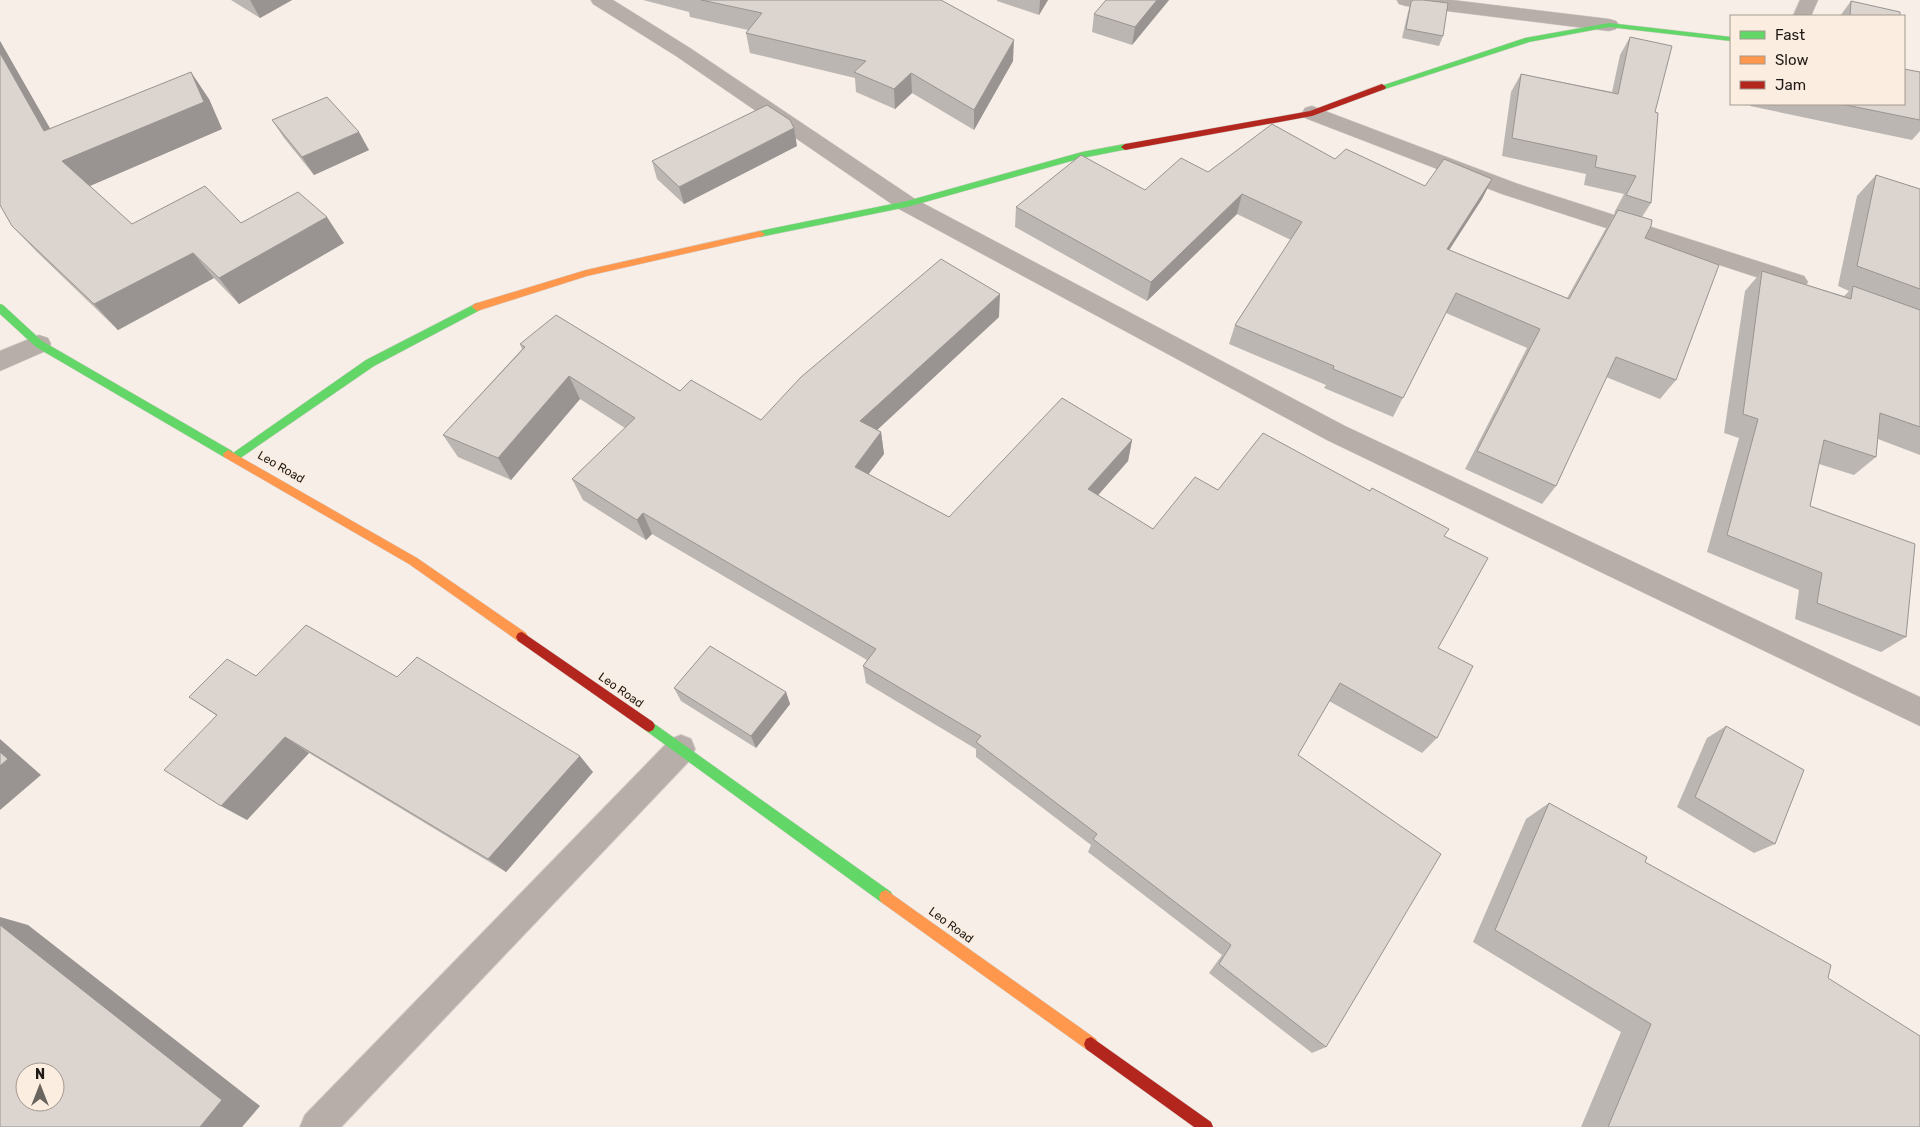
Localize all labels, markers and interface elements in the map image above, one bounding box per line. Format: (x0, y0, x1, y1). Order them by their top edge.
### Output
legend (1730, 15, 1905, 105)
text: Fast (1775, 26, 1805, 44)
text: Slow (1775, 51, 1808, 69)
text: Jam (1775, 76, 1806, 94)
street label: Leo Road (255, 448, 307, 486)
street label: Leo Road (596, 669, 646, 711)
street label: Leo Road (926, 904, 976, 946)
north arrow (15, 1062, 65, 1112)
text: N (35, 1066, 45, 1083)

